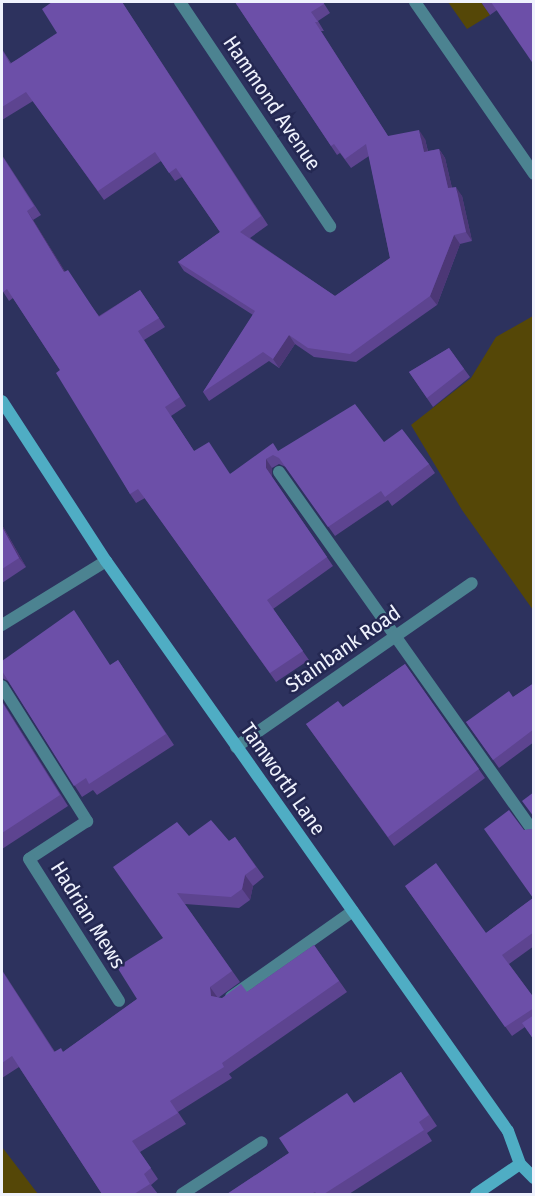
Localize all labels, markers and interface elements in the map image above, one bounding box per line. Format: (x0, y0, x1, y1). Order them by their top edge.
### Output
street label: Hammond Avenue (218, 31, 326, 175)
street label: Stainbank Road (281, 600, 405, 698)
street label: Tamworth Lane (235, 718, 331, 840)
street label: Hadrian Mews (45, 857, 131, 973)

